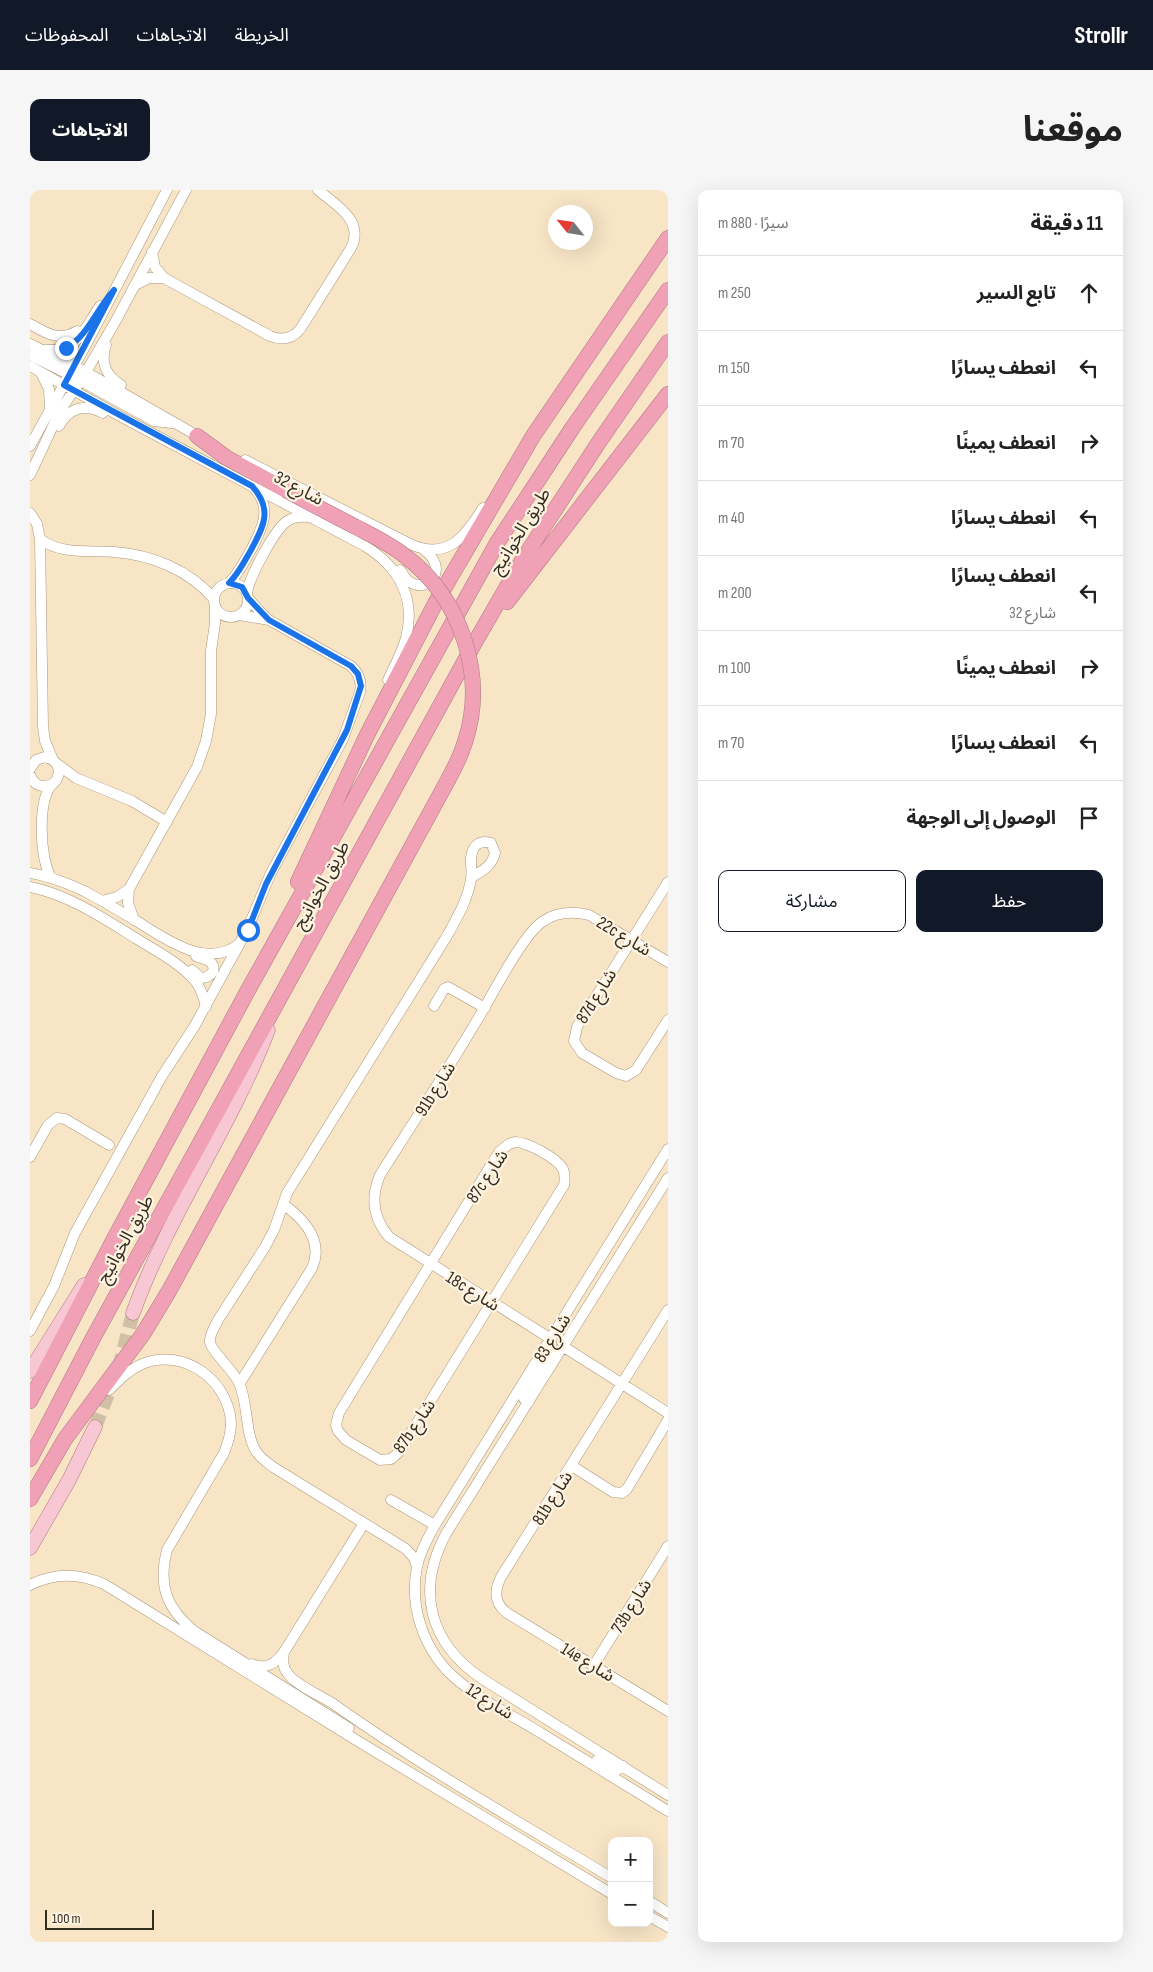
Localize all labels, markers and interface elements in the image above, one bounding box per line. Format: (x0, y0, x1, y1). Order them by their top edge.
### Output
text: Strollr (1074, 21, 1128, 50)
text: المحفوظات (25, 25, 109, 46)
text: الاتجاهات (137, 25, 207, 46)
text: الخريطة (235, 25, 289, 46)
button: الاتجاهات (30, 99, 150, 161)
text: موقعنا (1023, 109, 1123, 152)
north arrow (548, 205, 593, 250)
text: 11 دقيقة (1030, 211, 1103, 236)
text: سيرًا · 880 m (718, 214, 789, 233)
icon: ahead (1075, 279, 1103, 307)
text: تابع السير (977, 282, 1056, 305)
text: 250 m (718, 284, 751, 303)
route end (55, 337, 78, 360)
icon: left (1075, 354, 1103, 382)
text: انعطف يسارًا (951, 357, 1056, 380)
text: 150 m (718, 359, 750, 378)
icon: right (1075, 429, 1103, 457)
text: انعطف يمينًا (956, 432, 1056, 455)
text: 70 m (718, 434, 744, 453)
street label: شارع 32 (269, 467, 327, 513)
street label: طريق الخوانيج (486, 484, 557, 579)
icon: left (1075, 504, 1103, 532)
text: انعطف يسارًا (951, 507, 1056, 530)
text: 40 m (718, 509, 745, 528)
text: انعطف يسارًا (951, 565, 1056, 588)
icon: left (1075, 579, 1103, 607)
text: 200 m (718, 584, 752, 603)
text: شارع 32 (1009, 604, 1056, 623)
icon: right (1075, 654, 1103, 682)
text: انعطف يمينًا (956, 657, 1056, 680)
text: 100 m (718, 659, 751, 678)
icon: left (1075, 729, 1103, 757)
text: انعطف يسارًا (951, 732, 1056, 755)
text: 70 m (718, 734, 744, 753)
icon: arrive (1075, 804, 1103, 832)
text: الوصول إلى الوجهة (907, 807, 1056, 830)
street label: طريق الخوانيج (288, 837, 356, 934)
button: مشاركة (718, 870, 906, 932)
button: حفظ (916, 870, 1103, 932)
street label: 22c شارع (591, 912, 655, 963)
route start (237, 919, 260, 942)
street label: 87d شارع (572, 965, 624, 1029)
street label: 91b شارع (411, 1058, 463, 1122)
street label: 87c شارع (462, 1146, 515, 1209)
street label: طريق الخوانيج (92, 1191, 160, 1288)
street label: 18c شارع (440, 1267, 503, 1319)
street label: شارع 83 (529, 1310, 578, 1368)
street label: 87b شارع (389, 1395, 443, 1459)
street label: 81b شارع (528, 1467, 580, 1531)
street label: 73b شارع (607, 1575, 659, 1639)
street label: 14e شارع (555, 1638, 618, 1689)
street label: شارع 12 (461, 1679, 517, 1727)
map controls (608, 1837, 653, 1927)
button: + (608, 1837, 653, 1882)
button: − (608, 1882, 653, 1927)
scale bar (45, 1907, 154, 1930)
text: 100 m (52, 1910, 81, 1927)

